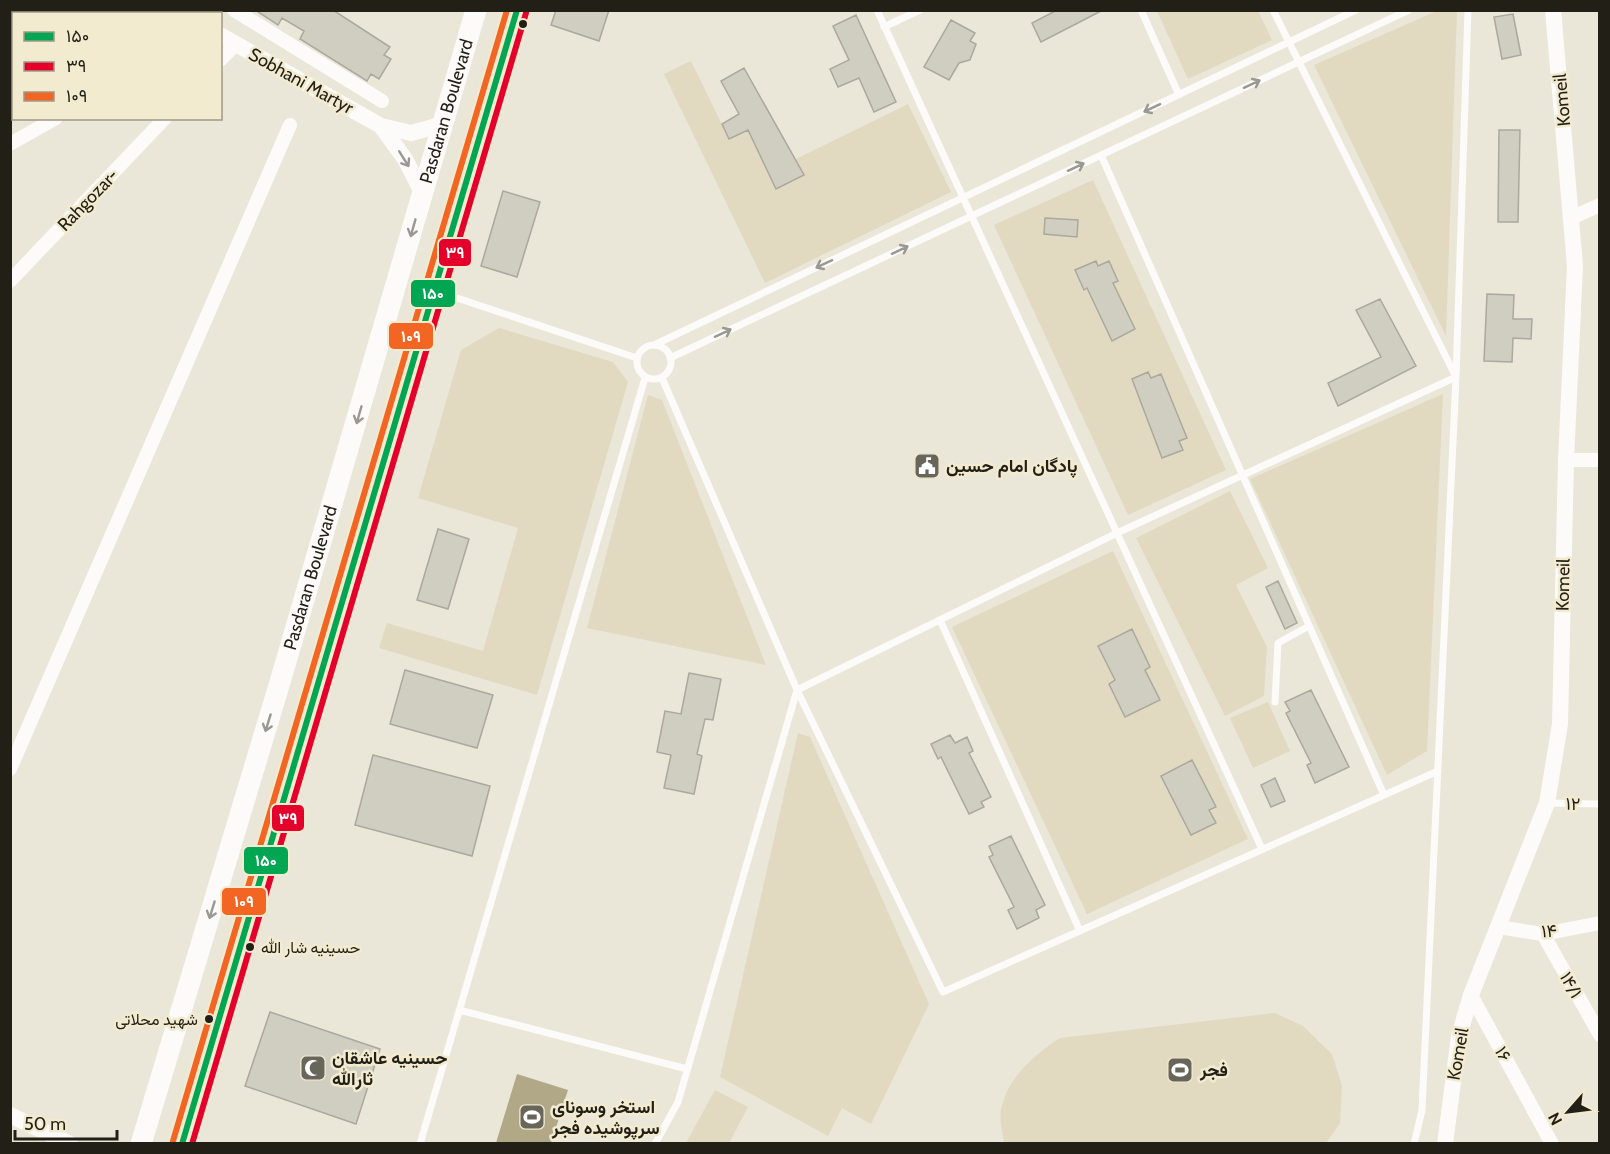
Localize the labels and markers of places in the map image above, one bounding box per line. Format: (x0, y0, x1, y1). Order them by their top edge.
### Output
unlabelled marker (517, 18, 529, 30)
public building icon: پادگان امام حسین (912, 451, 942, 481)
place label: پادگان امام حسین (946, 455, 1078, 478)
place label: حسینیه شار الله (261, 938, 360, 958)
marker: حسینیه شار الله (244, 941, 256, 953)
place label: شهید محلاتی (115, 1010, 198, 1030)
marker: شهید محلاتی (203, 1013, 215, 1025)
place label: حسینیه عاشقان ثارالله (332, 1047, 448, 1090)
mosque icon: حسینیه عاشقان ثارالله (298, 1053, 328, 1083)
sports icon: فجر (1165, 1055, 1195, 1085)
place label: فجر (1199, 1059, 1228, 1081)
place label: استخر وسونای سرپوشیده فجر (551, 1096, 660, 1140)
sports icon: استخر وسونای سرپوشیده فجر (517, 1102, 547, 1132)

